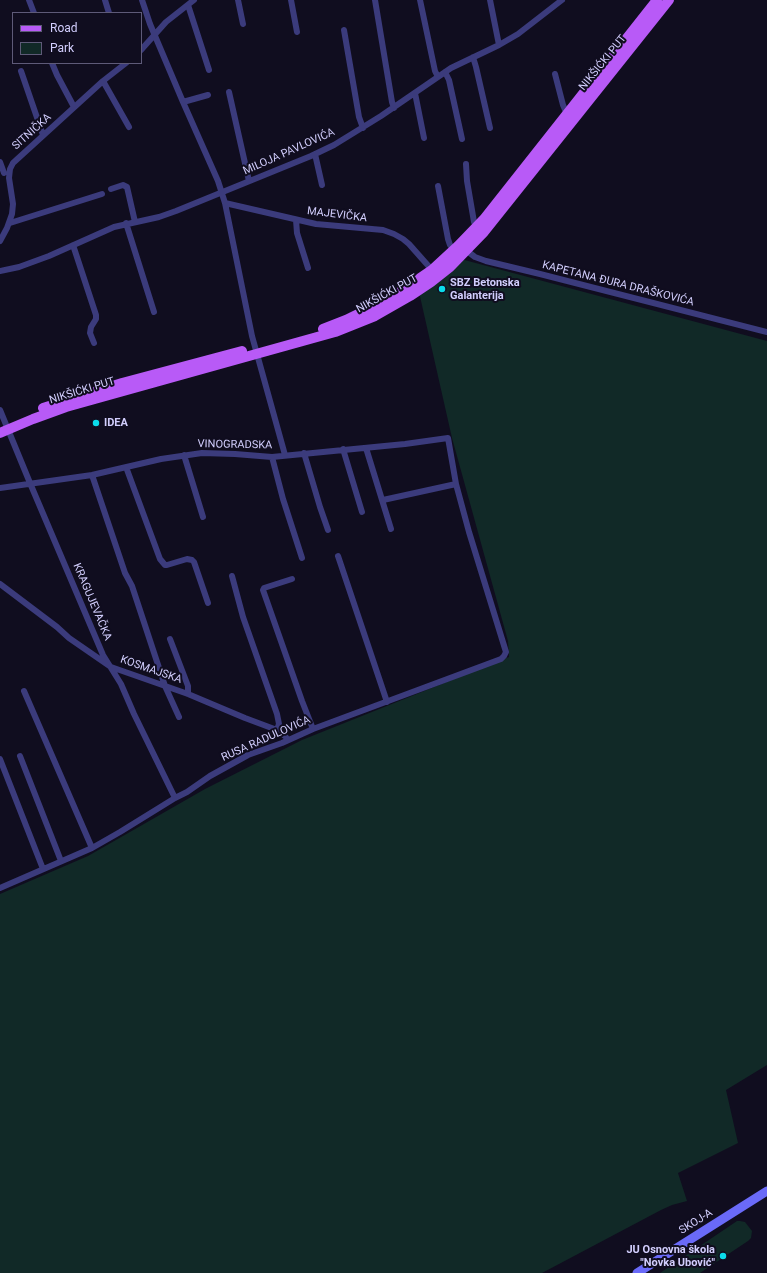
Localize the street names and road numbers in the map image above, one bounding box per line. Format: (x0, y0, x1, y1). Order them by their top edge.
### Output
street label: NIKŠIĆKI PUT (577, 33, 629, 93)
street label: SITNIČKA (10, 111, 54, 153)
street label: MILOJA PAVLOVIĆA (241, 126, 337, 178)
street label: MAJEVIČKA (306, 205, 368, 225)
street label: KAPETANA ĐURA DRAŠKOVIĆA (541, 259, 695, 309)
street label: NIKŠIĆKI PUT (354, 272, 420, 316)
street label: NIKŠIĆKI PUT (48, 375, 116, 407)
street label: VINOGRADSKA (198, 438, 272, 452)
street label: KRAGUJEVAČKA (70, 561, 114, 643)
street label: KOSMAJSKA (118, 653, 184, 687)
street label: RUSA RADULOVIĆA (219, 713, 313, 765)
street label: SKOJ-A (677, 1207, 715, 1237)

